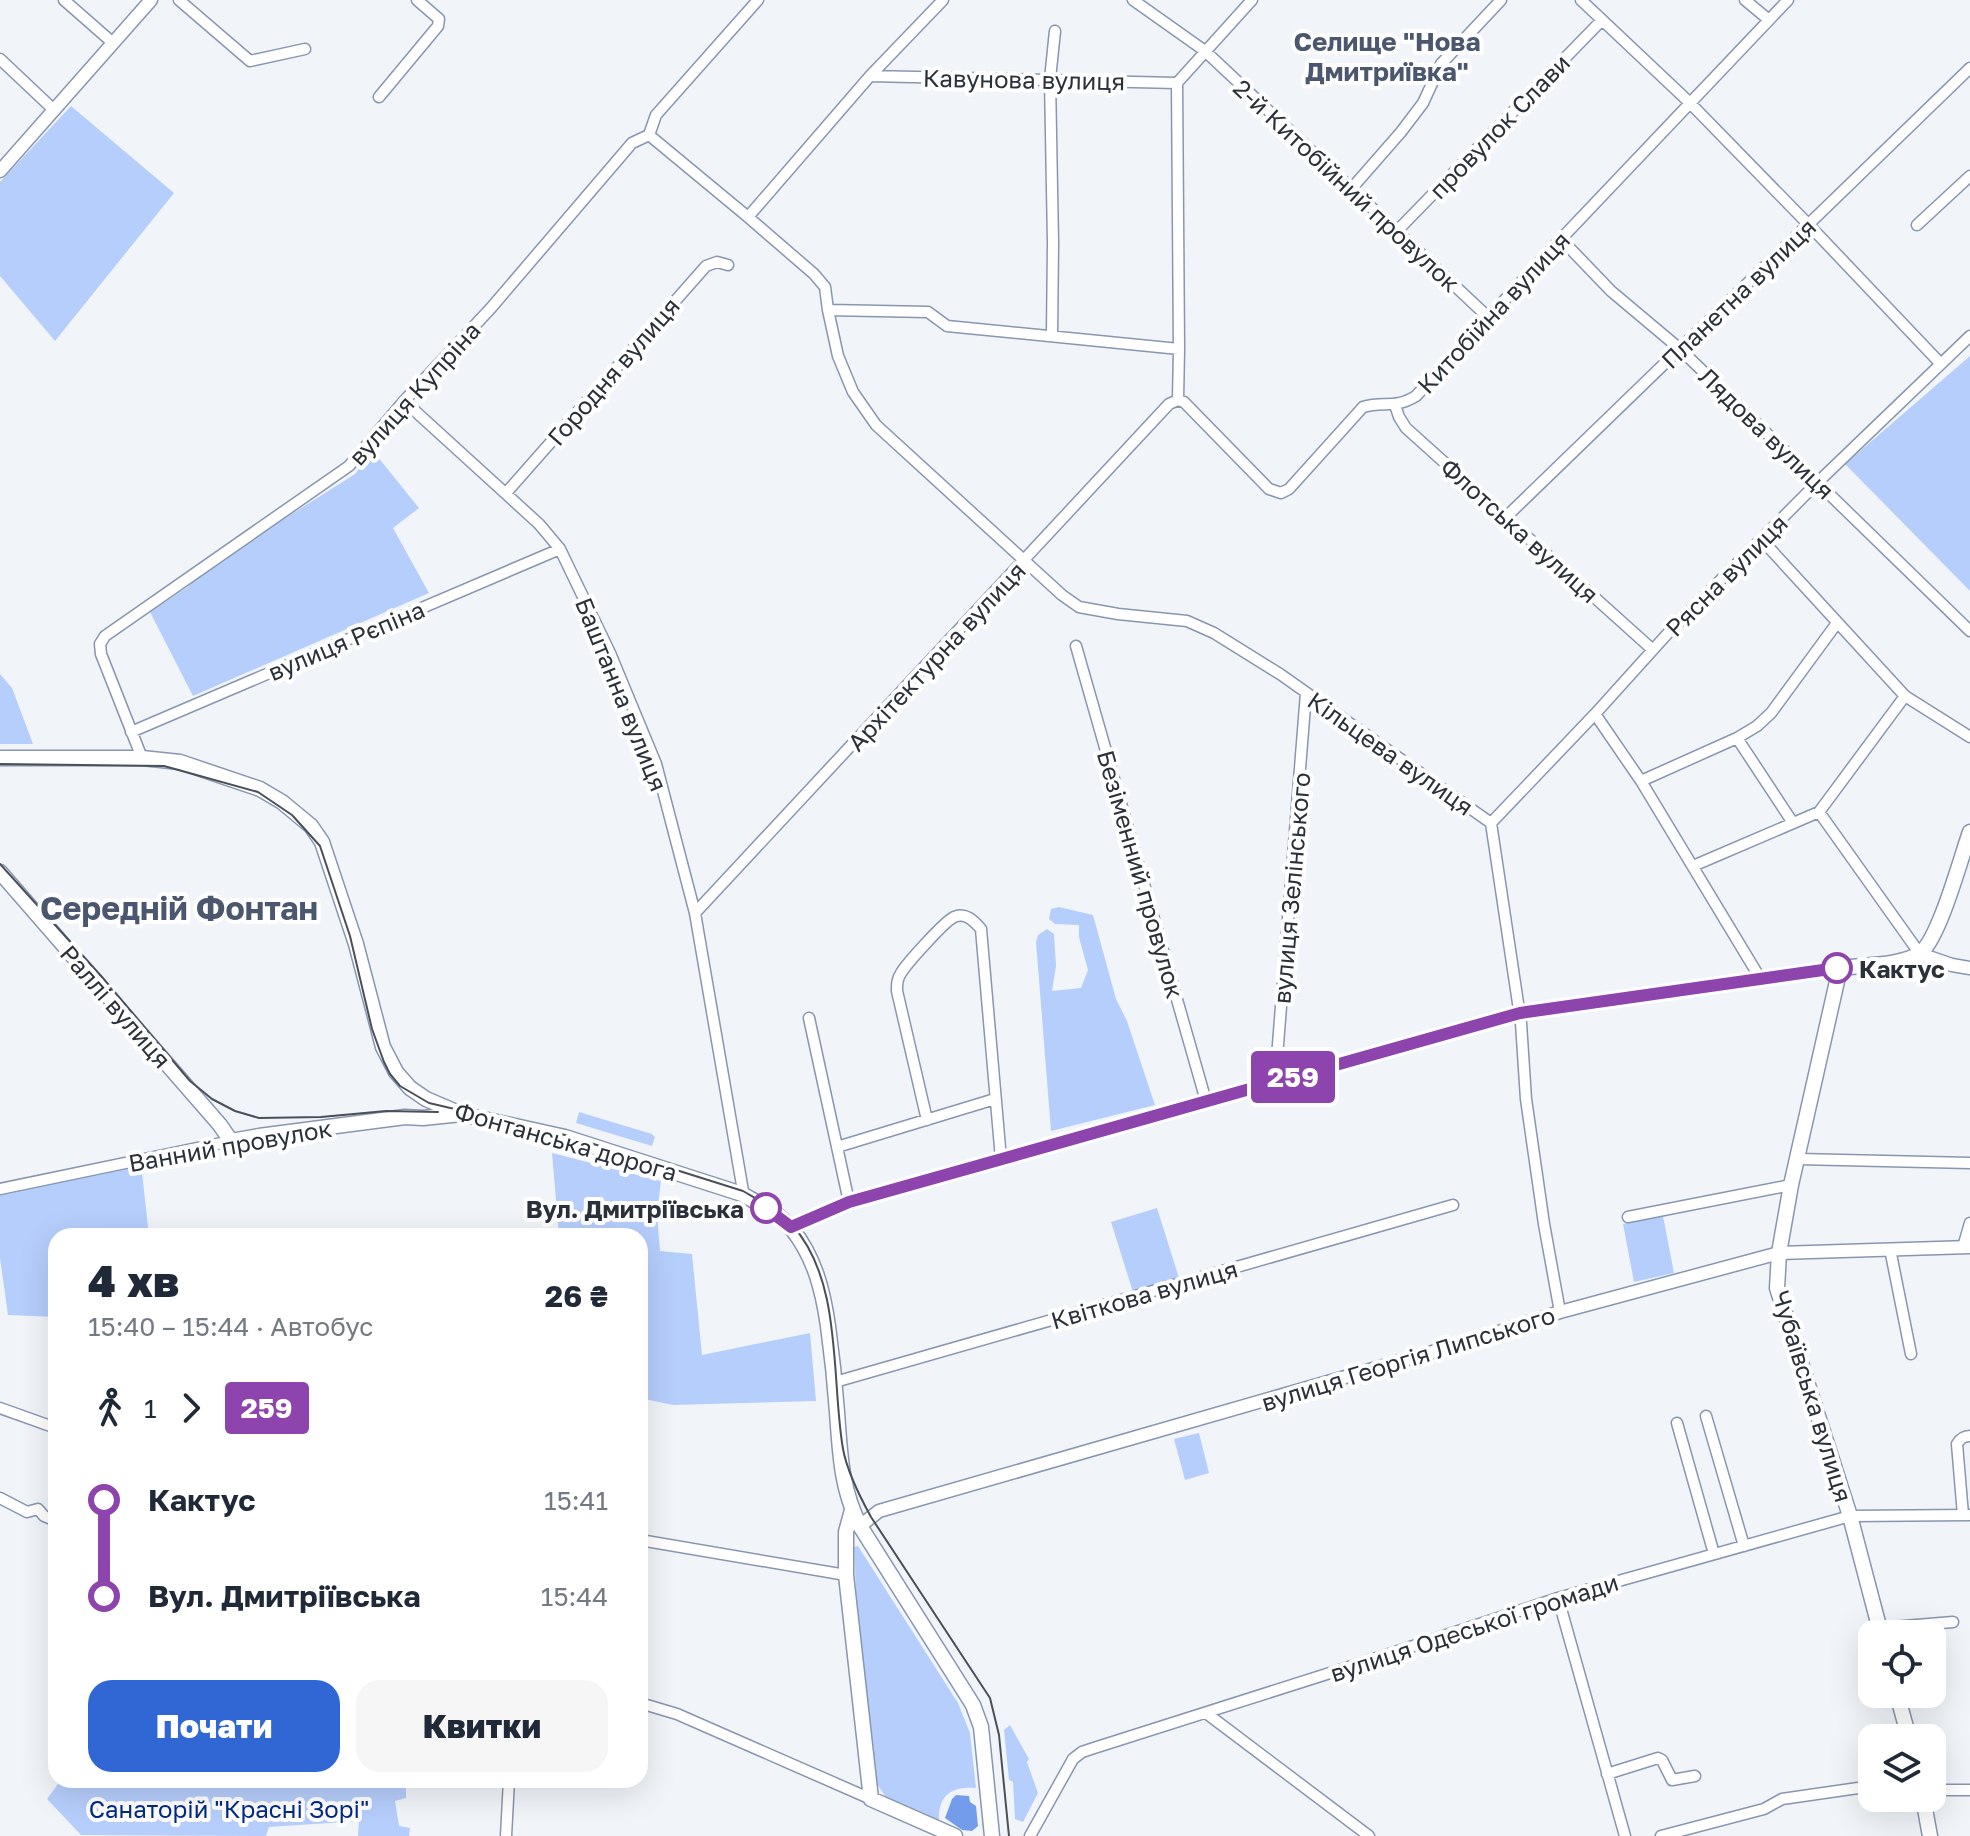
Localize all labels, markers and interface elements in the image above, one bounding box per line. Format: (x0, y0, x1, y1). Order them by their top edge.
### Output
district label: Селище "Нова Дмитриївка" (1294, 26, 1480, 87)
street label: провулок Слави (1423, 48, 1575, 204)
street label: Кавунова вулиця (923, 63, 1125, 95)
street label: 2-й Китобійний провулок (1228, 73, 1466, 297)
street label: Планетна вулиця (1655, 212, 1821, 374)
street label: Китобійна вулиця (1411, 225, 1575, 399)
street label: Городня вулиця (541, 291, 685, 451)
street label: вулиця Купріна (342, 315, 486, 471)
street label: Лядова вулиця (1693, 361, 1841, 505)
street label: Флотська вулиця (1435, 452, 1605, 608)
street label: Рясна вулиця (1659, 508, 1793, 642)
street label: Архітектурна вулиця (841, 556, 1031, 756)
street label: Баштанна вулиця (570, 593, 674, 795)
street label: вулиця Рєпіна (263, 594, 429, 686)
street label: Кільцева вулиця (1303, 685, 1479, 821)
street label: Безіменний провулок (1092, 747, 1190, 1001)
street label: вулиця Зелінського (1266, 771, 1316, 1005)
district label: Середній Фонтан (40, 889, 318, 927)
street label: Раллі вулиця (55, 939, 177, 1073)
marker: Кактус (1822, 953, 1852, 983)
place label: Кактус (1859, 954, 1945, 983)
line badge: 259 (1247, 1051, 1339, 1103)
text: 259 (1267, 1060, 1319, 1093)
street label: Фонтанська дорога (451, 1095, 681, 1187)
street label: Ванний провулок (126, 1113, 334, 1177)
marker: Вул. Дмитріївська (751, 1193, 781, 1223)
place label: Вул. Дмитріївська (526, 1194, 744, 1223)
street label: Квіткова вулиця (1047, 1253, 1241, 1335)
text: 4 хв (88, 1254, 179, 1307)
text: 26 ₴ (545, 1278, 608, 1314)
street label: Чубаївська вулиця (1767, 1287, 1859, 1505)
street label: вулиця Георгія Липського (1258, 1299, 1558, 1417)
text: 15:40 – 15:44 · Автобус (88, 1311, 373, 1342)
icon: walk (88, 1386, 132, 1430)
icon: forward (169, 1386, 213, 1430)
text: 259 (241, 1391, 293, 1424)
text: 1 (144, 1393, 157, 1424)
text: Кактус (148, 1482, 255, 1518)
text: 15:41 (544, 1485, 608, 1516)
street label: вулиця Одеської громади (1326, 1567, 1622, 1687)
text: Вул. Дмитріївська (148, 1578, 421, 1614)
text: 15:44 (541, 1581, 608, 1612)
map controls (1858, 1620, 1946, 1812)
button: locate (1858, 1620, 1946, 1708)
button: Почати (88, 1680, 340, 1772)
button: Квитки (356, 1680, 608, 1772)
button: layers (1858, 1724, 1946, 1812)
park label: Санаторій "Красні Зорі" (89, 1794, 369, 1823)

